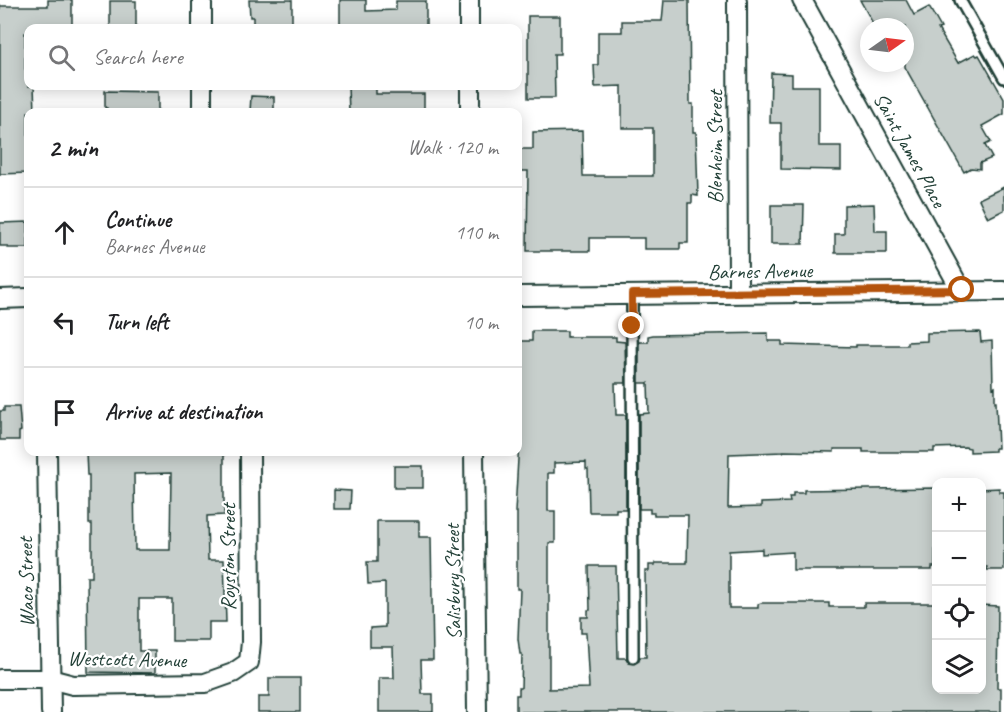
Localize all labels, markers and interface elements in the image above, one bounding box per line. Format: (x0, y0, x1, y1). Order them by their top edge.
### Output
north arrow (860, 18, 914, 72)
search box (24, 24, 522, 90)
icon: search (45, 41, 78, 74)
text: Search here (93, 43, 183, 71)
street label: Blenheim Street (702, 88, 728, 204)
street label: Saint James Place (868, 88, 953, 213)
text: 2 min (48, 131, 98, 164)
text: Walk · 120 m (408, 135, 498, 160)
text: Continue (105, 206, 171, 234)
icon: ahead (48, 216, 81, 249)
text: 110 m (455, 220, 498, 245)
text: Barnes Avenue (105, 234, 204, 259)
street label: Barnes Avenue (708, 257, 814, 285)
route start (948, 276, 974, 302)
icon: left (48, 306, 81, 339)
text: Turn left (105, 308, 169, 336)
text: 10 m (464, 310, 498, 335)
route end (618, 312, 644, 338)
icon: arrive (48, 396, 81, 429)
text: Arrive at destination (105, 398, 262, 426)
map controls (932, 478, 986, 694)
button: + (932, 478, 986, 532)
street label: Royston Street (215, 502, 241, 610)
street label: Salisbury Street (439, 522, 467, 640)
button: − (932, 532, 986, 586)
street label: Waco Street (12, 535, 40, 627)
button: locate (932, 586, 986, 640)
button: layers (932, 640, 986, 694)
street label: Westcott Avenue (67, 645, 188, 673)

